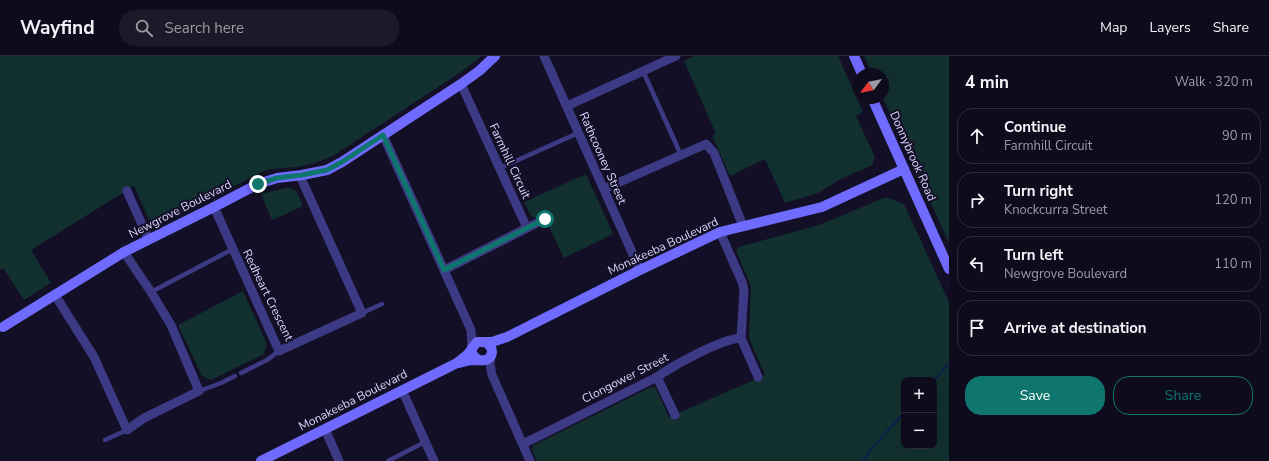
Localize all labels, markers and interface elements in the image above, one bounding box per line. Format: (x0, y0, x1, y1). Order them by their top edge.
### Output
search box (119, 10, 399, 46)
text: Wayfind (20, 15, 95, 41)
icon: search (133, 17, 155, 39)
text: Search here (165, 18, 244, 38)
text: Map (1100, 18, 1127, 37)
text: Layers (1149, 18, 1191, 37)
text: Share (1213, 18, 1249, 37)
north arrow (853, 68, 889, 104)
text: 4 min (965, 71, 1009, 94)
text: Walk · 320 m (1175, 73, 1253, 91)
street label: Donnybrook Road (886, 108, 940, 204)
street label: Rathcooney Street (576, 109, 631, 207)
text: Continue (1004, 117, 1066, 137)
street label: Farmhill Circuit (486, 121, 535, 202)
icon: ahead (966, 125, 988, 147)
text: 90 m (1222, 127, 1252, 145)
text: Farmhill Circuit (1004, 137, 1092, 155)
route end (249, 175, 267, 193)
street label: Newgrove Boulevard (126, 176, 234, 242)
text: Turn right (1004, 181, 1073, 201)
icon: right (966, 189, 988, 211)
text: 120 m (1214, 191, 1252, 209)
text: Knockcurra Street (1004, 201, 1107, 219)
route start (536, 210, 554, 228)
street label: Monakeeba Boulevard (605, 213, 721, 279)
text: Turn left (1004, 245, 1063, 265)
street label: Redheart Crescent (239, 247, 297, 344)
icon: left (966, 253, 988, 275)
text: 110 m (1214, 255, 1252, 273)
text: Newgrove Boulevard (1004, 265, 1127, 283)
icon: arrive (966, 317, 988, 339)
text: Arrive at destination (1004, 318, 1147, 338)
street label: Clongower Street (579, 349, 672, 407)
street label: Monakeeba Boulevard (296, 366, 410, 434)
button: Save (965, 376, 1105, 415)
button: Share (1113, 376, 1253, 415)
map controls (901, 377, 937, 449)
button: + (901, 377, 937, 413)
button: − (901, 413, 937, 449)

